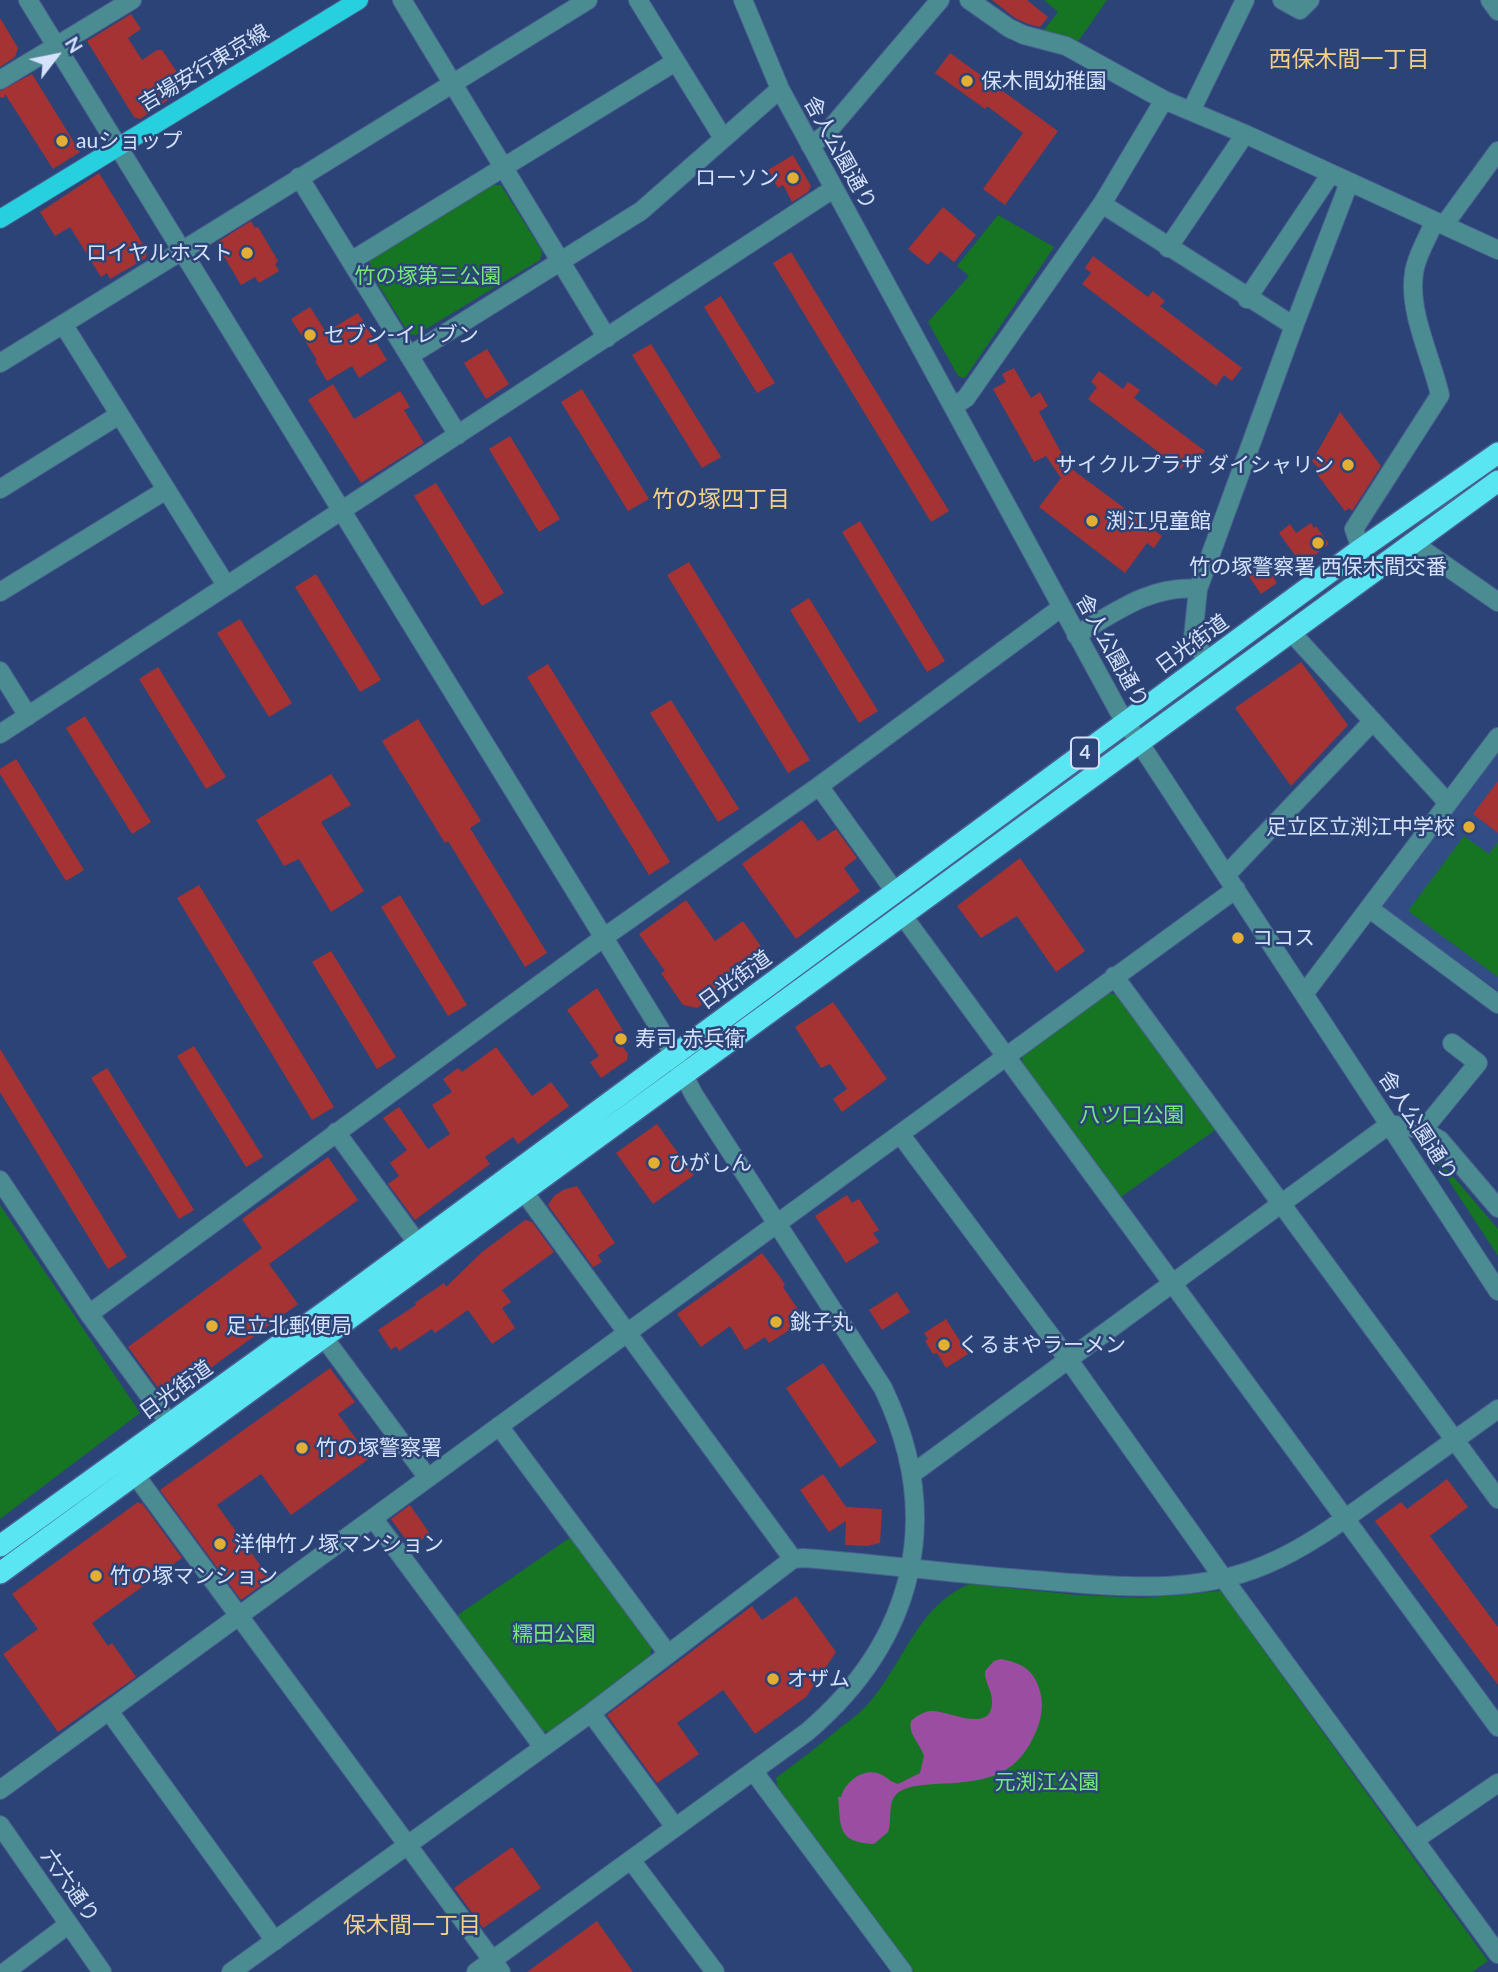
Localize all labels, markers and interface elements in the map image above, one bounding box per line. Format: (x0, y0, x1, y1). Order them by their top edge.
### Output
street label: 吉場安行東京線 (135, 19, 273, 117)
north arrow (21, 21, 91, 91)
text: N (61, 32, 88, 57)
district label: 西保木間一丁目 (1269, 46, 1429, 74)
place label: 保木間幼稚園 (981, 68, 1107, 94)
marker: 保木間幼稚園 (959, 73, 975, 89)
street label: 舎人公園通り (798, 92, 882, 214)
place label: auショップ (76, 128, 182, 154)
marker: auショップ (54, 133, 70, 149)
place label: ローソン (695, 165, 779, 191)
marker: ローソン (785, 170, 801, 186)
place label: ロイヤルホスト (86, 240, 233, 266)
marker: ロイヤルホスト (239, 245, 255, 261)
park label: 竹の塚第三公園 (355, 263, 501, 289)
place label: セブン-イレブン (324, 322, 479, 348)
marker: セブン-イレブン (302, 327, 318, 343)
place label: サイクルプラザ ダイシャリン (1056, 452, 1334, 478)
marker: サイクルプラザ ダイシャリン (1340, 457, 1356, 473)
district label: 竹の塚四丁目 (652, 486, 790, 514)
place label: 渕江児童館 (1106, 508, 1211, 534)
marker: 渕江児童館 (1084, 513, 1100, 529)
marker: 竹の塚警察署 西保木間交番 (1310, 535, 1326, 551)
place label: 竹の塚警察署 西保木間交番 (1189, 554, 1447, 580)
street label: 舎人公園通り (1070, 590, 1154, 712)
street label: 日光街道 (1151, 609, 1233, 679)
road number: 4 (1071, 738, 1099, 768)
place label: 足立区立渕江中学校 (1266, 814, 1455, 840)
marker: 足立区立渕江中学校 (1461, 819, 1477, 835)
place label: ココス (1252, 925, 1315, 951)
marker: ココス (1230, 930, 1246, 946)
street label: 日光街道 (694, 945, 776, 1015)
place label: 寿司 赤兵衛 (635, 1026, 745, 1052)
marker: 寿司 赤兵衛 (613, 1031, 629, 1047)
street label: 舎人公園通り (1373, 1066, 1463, 1186)
park label: 八ツ口公園 (1080, 1102, 1184, 1128)
place label: ひがしん (668, 1150, 752, 1176)
marker: ひがしん (646, 1155, 662, 1171)
place label: 銚子丸 (790, 1309, 853, 1335)
place label: 足立北郵便局 (226, 1313, 352, 1339)
marker: 銚子丸 (768, 1314, 784, 1330)
marker: 足立北郵便局 (204, 1318, 220, 1334)
place label: くるまやラーメン (958, 1332, 1126, 1358)
marker: くるまやラーメン (936, 1337, 952, 1353)
street label: 日光街道 (135, 1355, 217, 1425)
place label: 竹の塚警察署 (316, 1435, 442, 1461)
marker: 竹の塚警察署 (294, 1440, 310, 1456)
place label: 洋伸竹ノ塚マンション (234, 1531, 444, 1557)
marker: 洋伸竹ノ塚マンション (212, 1536, 228, 1552)
place label: 竹の塚マンション (110, 1563, 278, 1589)
marker: 竹の塚マンション (88, 1568, 104, 1584)
park label: 糯田公園 (512, 1621, 596, 1647)
place label: オザム (787, 1666, 850, 1692)
marker: オザム (765, 1671, 781, 1687)
park label: 元渕江公園 (995, 1769, 1099, 1795)
street label: 六六通り (36, 1844, 104, 1928)
district label: 保木間一丁目 (343, 1912, 481, 1940)

